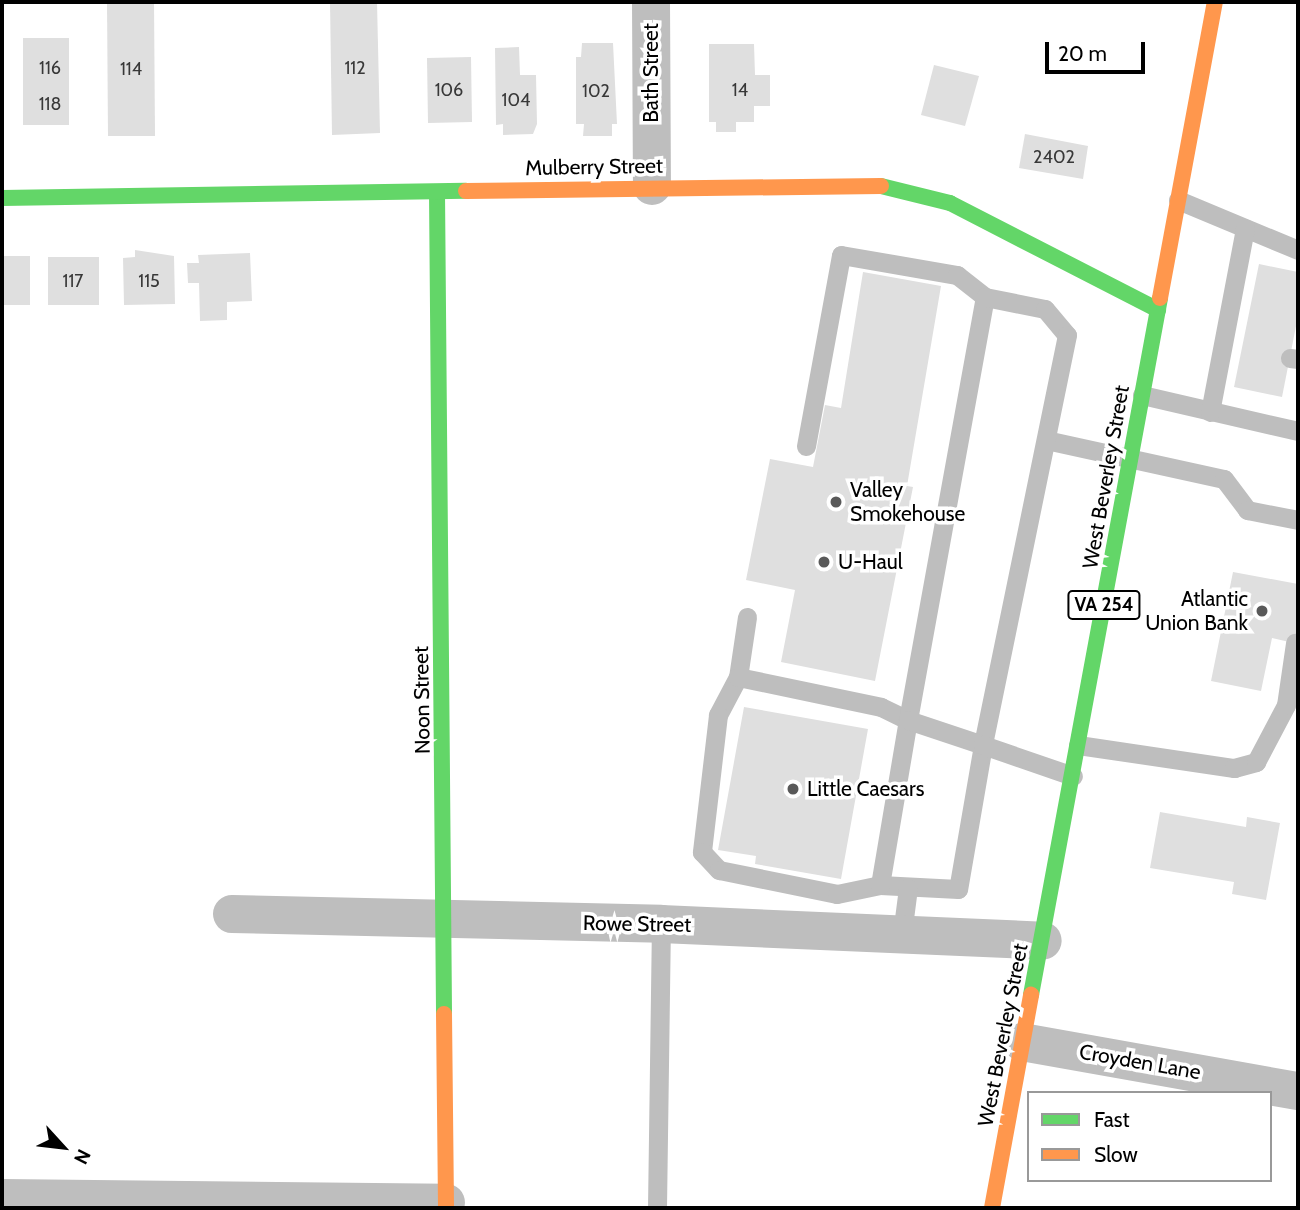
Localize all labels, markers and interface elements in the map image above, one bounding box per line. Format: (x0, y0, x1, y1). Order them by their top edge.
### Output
street label: Bath Street (638, 23, 664, 123)
scale bar (1048, 28, 1148, 72)
text: 20 m (1058, 41, 1107, 66)
house number: 116 (39, 57, 61, 79)
house number: 112 (344, 57, 366, 79)
house number: 114 (120, 58, 142, 80)
house number: 106 (435, 79, 463, 101)
house number: 14 (732, 79, 748, 101)
house number: 102 (582, 80, 610, 102)
house number: 104 (502, 89, 530, 111)
house number: 118 (39, 93, 61, 115)
house number: 2402 (1033, 146, 1075, 168)
street label: Mulberry Street (525, 153, 663, 181)
house number: 117 (63, 270, 83, 292)
house number: 115 (138, 270, 160, 292)
street label: West Beverley Street (1077, 383, 1135, 571)
place label: Valley Smokehouse (850, 477, 965, 527)
marker: Valley Smokehouse (828, 494, 844, 510)
place label: U-Haul (838, 549, 903, 575)
marker: U-Haul (816, 554, 832, 570)
place label: Atlantic Union Bank (1145, 586, 1248, 636)
road number: VA 254 (1067, 590, 1141, 620)
marker: Atlantic Union Bank (1254, 603, 1270, 619)
street label: Noon Street (408, 646, 436, 754)
place label: Little Caesars (807, 776, 924, 802)
marker: Little Caesars (785, 781, 801, 797)
street label: Rowe Street (583, 910, 691, 938)
street label: West Beverley Street (973, 941, 1033, 1129)
street label: Croyden Lane (1077, 1039, 1203, 1085)
legend (1027, 1091, 1272, 1182)
text: Fast (1094, 1107, 1130, 1132)
north arrow (28, 1112, 98, 1182)
text: Slow (1094, 1142, 1138, 1167)
text: N (69, 1146, 95, 1168)

